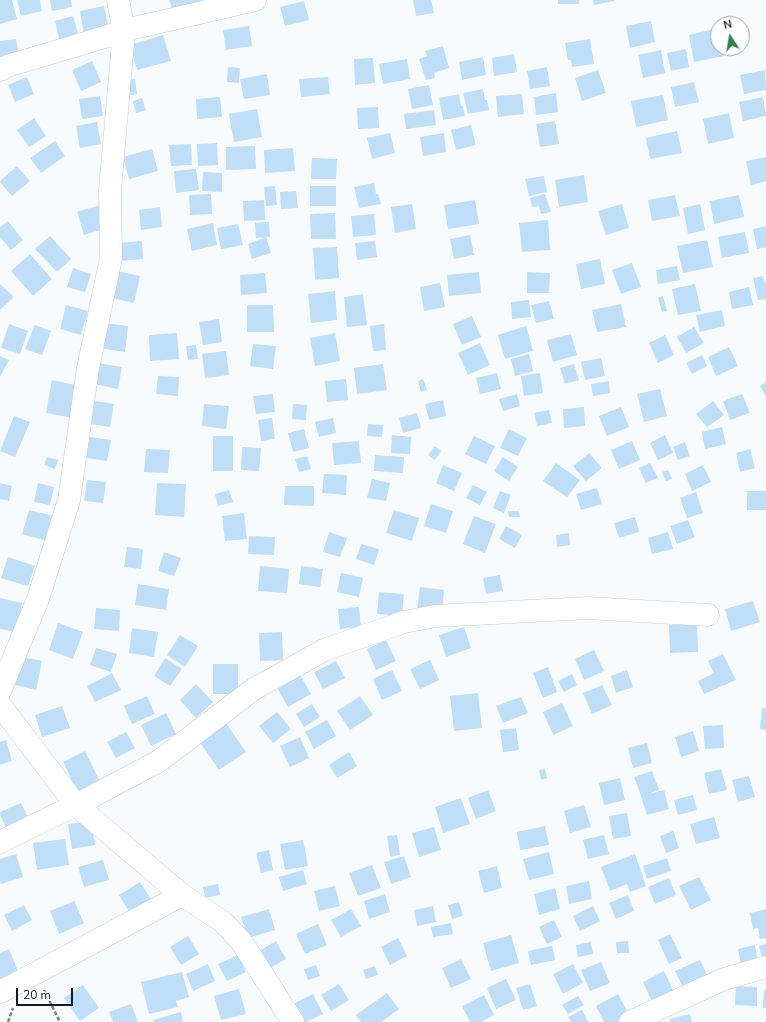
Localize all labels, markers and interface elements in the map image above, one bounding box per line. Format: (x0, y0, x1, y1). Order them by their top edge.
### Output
north arrow (710, 16, 750, 56)
text: N (722, 17, 733, 33)
scale bar (18, 980, 75, 1006)
text: 20 m (23, 987, 51, 1003)

